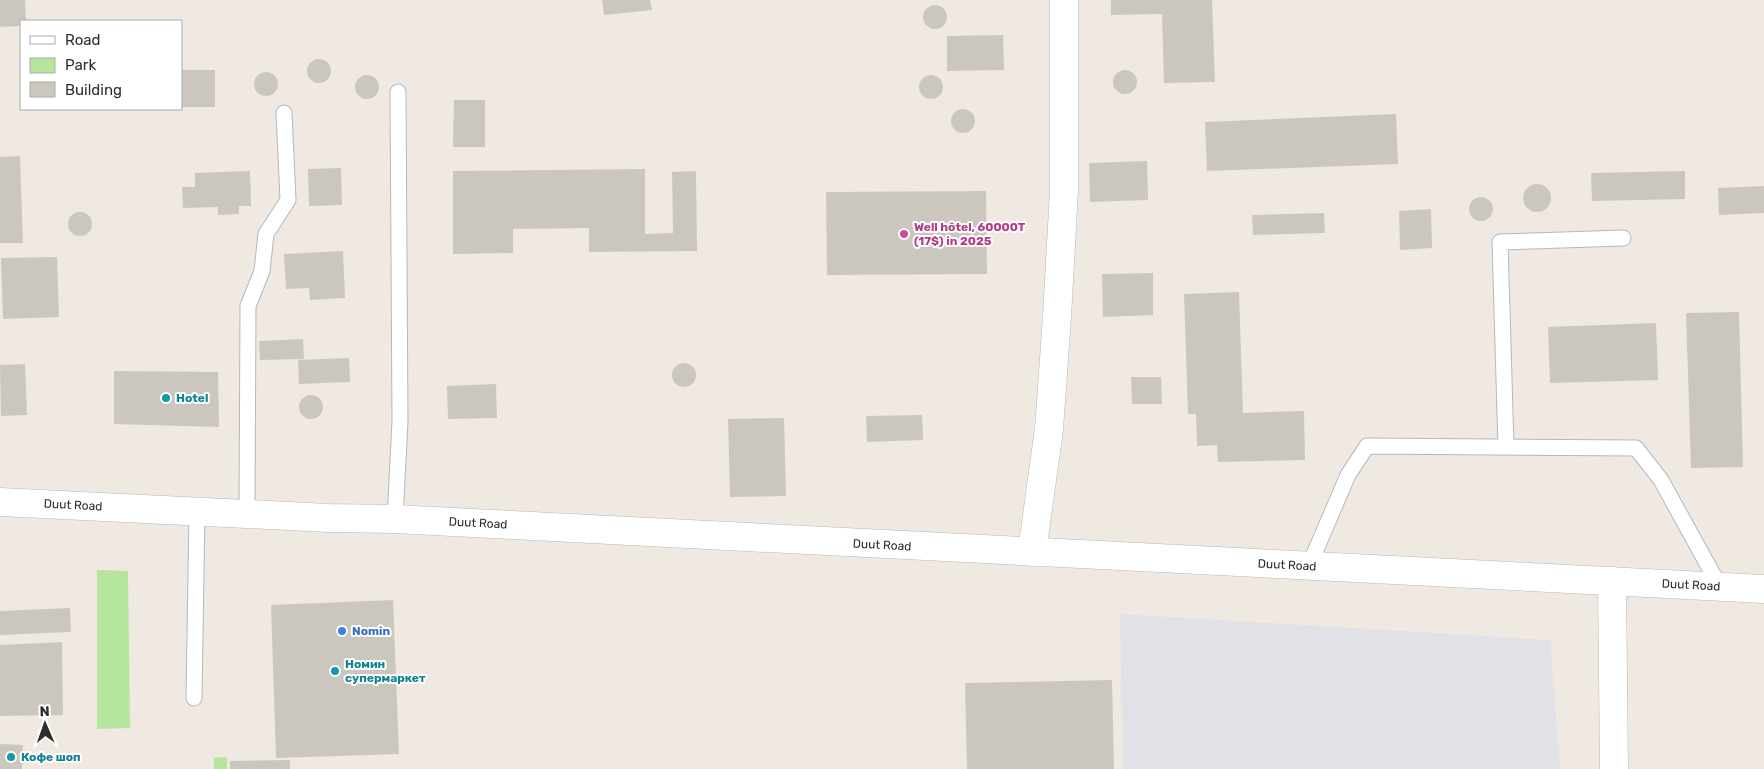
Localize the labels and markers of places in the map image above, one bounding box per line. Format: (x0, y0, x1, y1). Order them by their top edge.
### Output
place label: Well hôtel, 60000T (17$) in 2025 (914, 220, 1026, 248)
marker: Well hôtel, 60000T (17$) in 2025 (898, 228, 910, 240)
place label: Hotel (176, 391, 208, 405)
marker: Hotel (160, 392, 172, 404)
place label: Nomin (352, 624, 390, 638)
marker: Nomin (336, 625, 348, 637)
place label: Номин супермаркет (345, 657, 426, 685)
marker: Номин супермаркет (329, 665, 341, 677)
place label: Кофе шоп (21, 750, 81, 764)
marker: Кофе шоп (5, 751, 17, 763)

